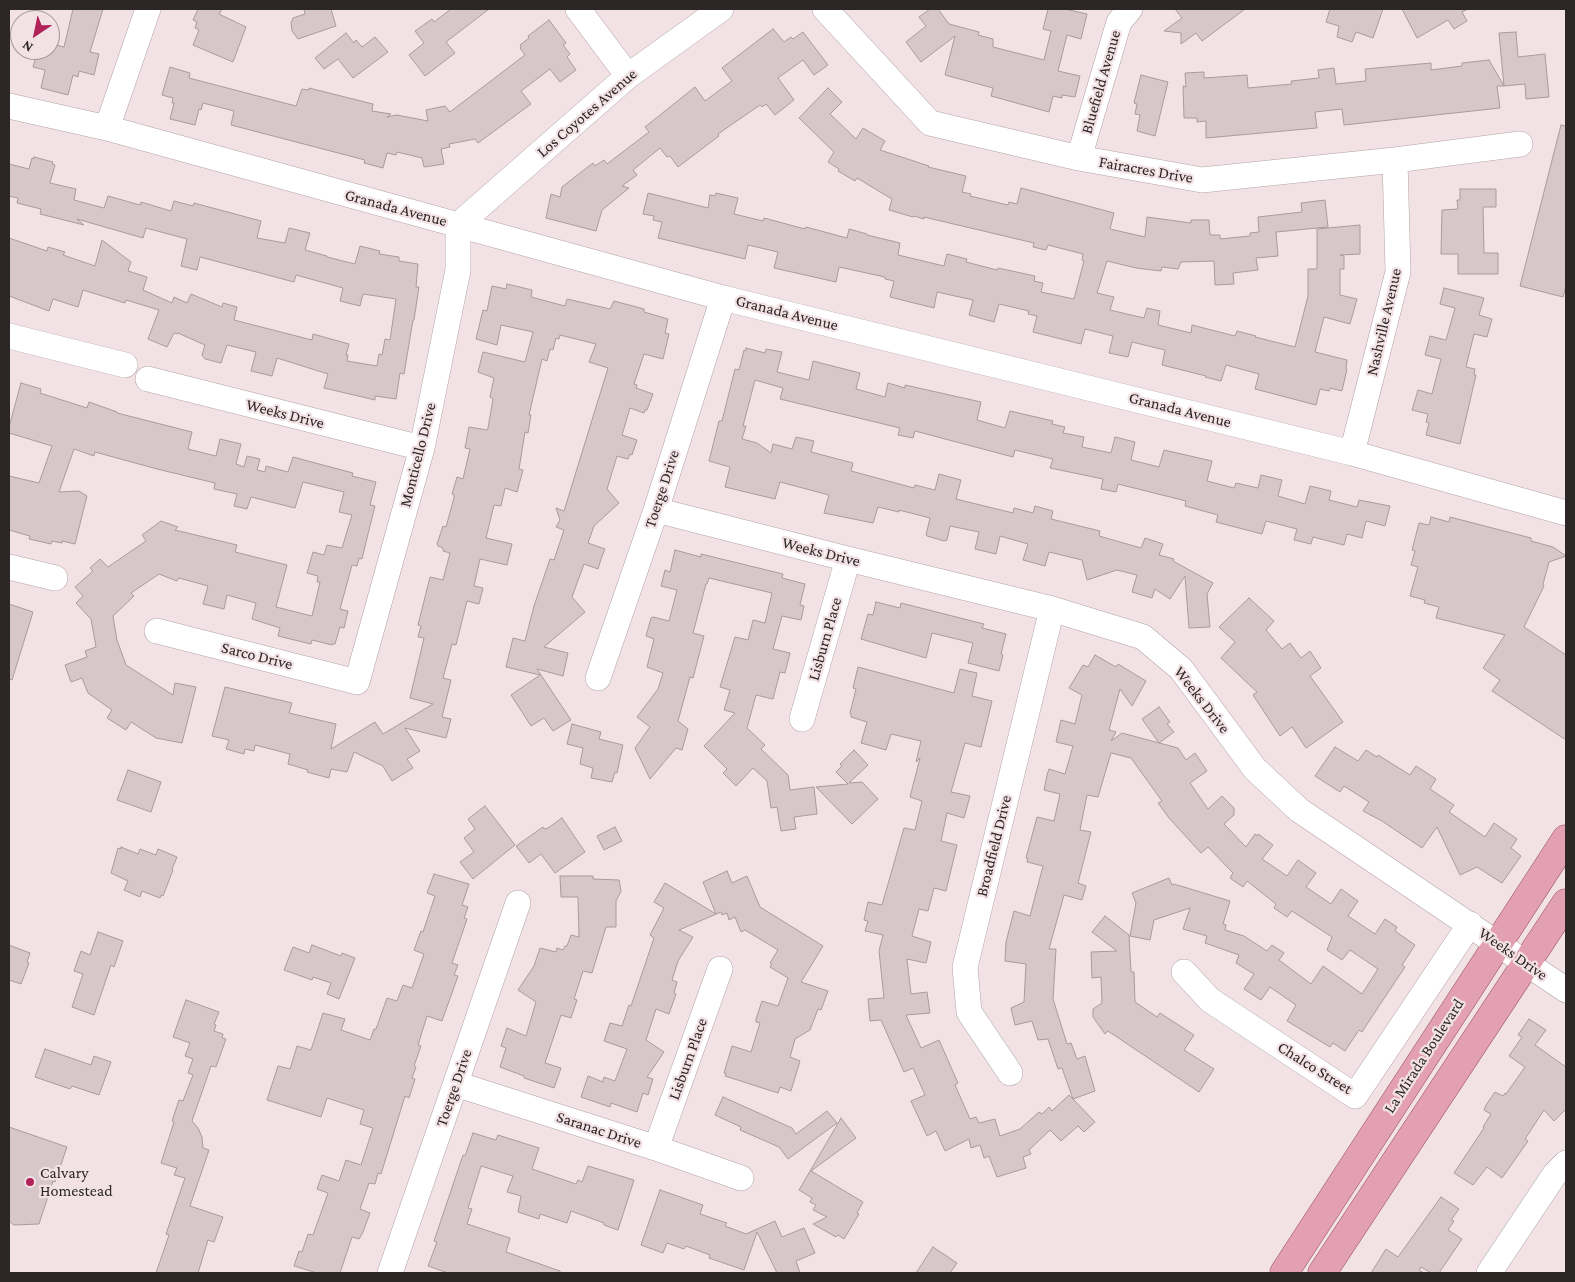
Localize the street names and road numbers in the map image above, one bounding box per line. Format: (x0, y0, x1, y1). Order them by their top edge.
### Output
street label: Bluefield Avenue (1077, 28, 1125, 136)
street label: Los Coyotes Avenue (533, 64, 641, 162)
street label: Fairacres Drive (1098, 152, 1194, 188)
street label: Granada Avenue (343, 185, 449, 231)
street label: Nashville Avenue (1362, 266, 1406, 378)
street label: Granada Avenue (734, 291, 840, 335)
street label: Granada Avenue (1127, 388, 1233, 432)
street label: Weeks Drive (244, 395, 326, 433)
street label: Monticello Drive (396, 401, 440, 509)
street label: Toerge Drive (640, 448, 684, 530)
street label: Weeks Drive (780, 533, 862, 571)
street label: Lisburn Place (804, 595, 846, 683)
street label: Sarco Drive (219, 638, 295, 674)
street label: Weeks Drive (1170, 663, 1234, 737)
street label: Broadfield Drive (972, 793, 1016, 899)
street label: Weeks Drive (1475, 923, 1551, 985)
street label: La Mirada Boulevard (1380, 995, 1468, 1117)
street label: Lisburn Place (664, 1016, 712, 1102)
street label: Chalco Street (1274, 1037, 1356, 1099)
street label: Toerge Drive (432, 1047, 476, 1129)
street label: Saranac Drive (554, 1107, 644, 1153)

